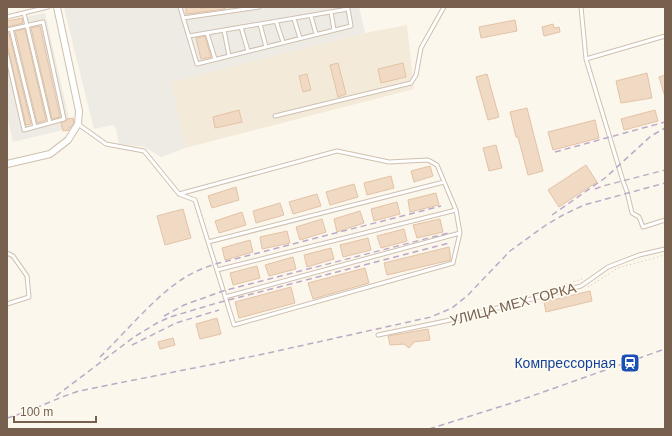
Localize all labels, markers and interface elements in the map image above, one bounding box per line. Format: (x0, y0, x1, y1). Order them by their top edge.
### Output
street label: УЛИЦА МЕХ ГОРКА (448, 279, 578, 329)
station icon: Компрессорная (619, 352, 641, 374)
place label: Компрессорная (514, 355, 616, 371)
scale bar (14, 398, 96, 424)
text: 100 m (20, 405, 53, 419)

